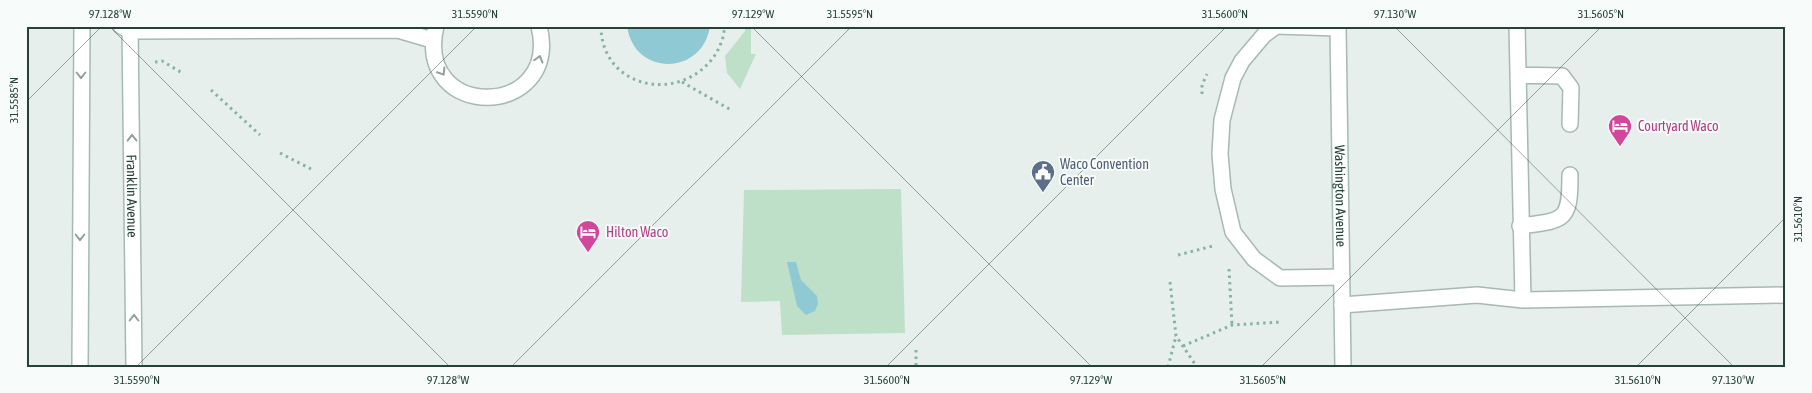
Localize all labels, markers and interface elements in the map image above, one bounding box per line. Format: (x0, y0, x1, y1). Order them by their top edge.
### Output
text: 97.128°W (89, 7, 131, 21)
text: 31.5590°N (452, 7, 498, 21)
text: 97.129°W (732, 7, 774, 21)
text: 31.5595°N (827, 7, 873, 21)
text: 31.5600°N (1202, 7, 1248, 21)
text: 97.130°W (1374, 7, 1416, 21)
text: 31.5605°N (1578, 7, 1624, 21)
one-way arrow (533, 55, 543, 64)
one-way arrow (435, 67, 445, 76)
one-way arrow (76, 71, 87, 79)
text: 31.5585°N (7, 77, 21, 123)
hotel icon: Courtyard Waco (1607, 113, 1633, 147)
place label: Courtyard Waco (1638, 118, 1719, 134)
one-way arrow (127, 134, 137, 142)
street label: Washington Avenue (1332, 145, 1349, 247)
street label: Franklin Avenue (124, 154, 140, 238)
place label: Waco Convention Center (1060, 156, 1149, 188)
public building icon: Waco Convention Center (1030, 159, 1056, 193)
text: 31.5610°N (1791, 196, 1805, 242)
hotel icon: Hilton Waco (575, 219, 601, 253)
place label: Hilton Waco (606, 224, 668, 240)
one-way arrow (75, 234, 85, 242)
one-way arrow (129, 314, 139, 322)
text: 31.5590°N (114, 373, 160, 387)
text: 97.128°W (427, 373, 469, 387)
text: 31.5600°N (864, 373, 910, 387)
text: 97.129°W (1070, 373, 1112, 387)
text: 31.5605°N (1240, 373, 1286, 387)
text: 31.5610°N (1615, 373, 1661, 387)
text: 97.130°W (1712, 373, 1754, 387)

